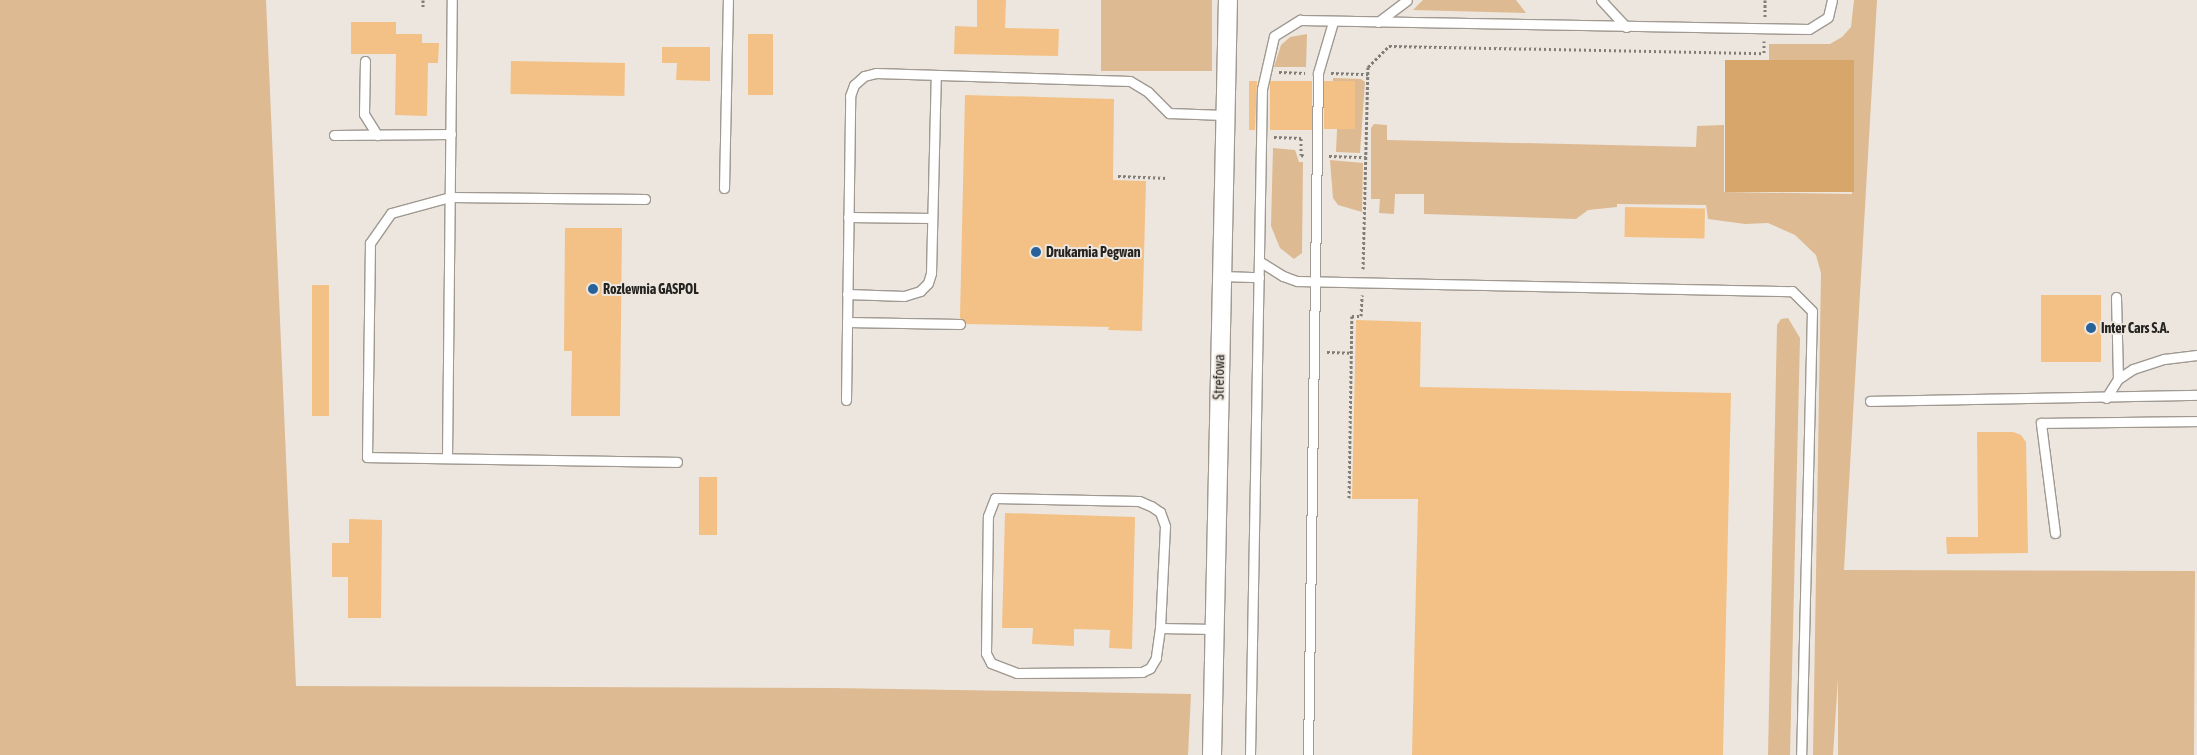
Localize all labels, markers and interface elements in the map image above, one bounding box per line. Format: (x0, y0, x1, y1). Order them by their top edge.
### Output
place label: Drukarnia Pegwan (1046, 244, 1141, 260)
marker: Drukarnia Pegwan (1030, 246, 1042, 258)
place label: Rozlewnia GASPOL (603, 281, 699, 297)
marker: Rozlewnia GASPOL (587, 283, 599, 295)
place label: Inter Cars S.A. (2101, 320, 2169, 336)
marker: Inter Cars S.A. (2085, 322, 2097, 334)
street label: Strefowa (1210, 354, 1228, 400)

